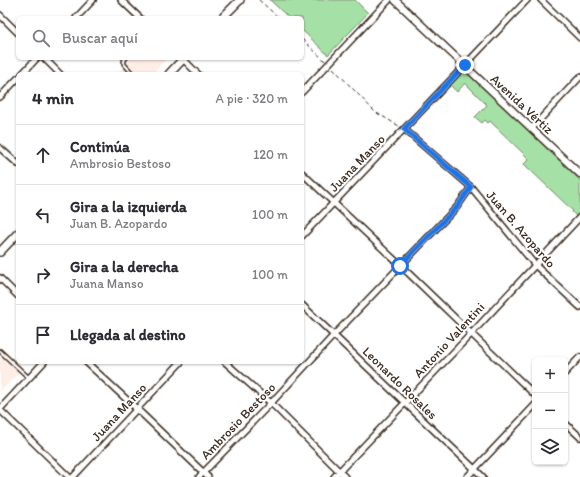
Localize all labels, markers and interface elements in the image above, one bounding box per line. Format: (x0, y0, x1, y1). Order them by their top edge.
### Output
search box (16, 16, 304, 60)
icon: search (30, 27, 52, 49)
text: Buscar aquí (62, 29, 138, 47)
route end (456, 56, 474, 74)
street label: Avenida Vértiz (488, 71, 556, 137)
text: 4 min (32, 88, 74, 108)
text: A pie · 320 m (216, 91, 288, 106)
street label: Juana Manso (326, 131, 388, 195)
text: Continúa (70, 138, 130, 156)
icon: ahead (32, 144, 54, 166)
text: 120 m (253, 147, 288, 162)
text: Ambrosio Bestoso (70, 156, 171, 171)
street label: Juan B. Azopardo (483, 187, 559, 271)
text: Gira a la izquierda (70, 198, 187, 216)
icon: left (32, 204, 54, 226)
text: 100 m (252, 207, 288, 222)
text: Juan B. Azopardo (70, 216, 167, 231)
route start (391, 257, 409, 275)
text: Gira a la derecha (70, 258, 179, 276)
icon: right (32, 264, 54, 286)
text: 100 m (252, 267, 288, 282)
text: Juana Manso (70, 276, 144, 291)
street label: Antonio Valentini (410, 299, 488, 381)
icon: arrive (32, 324, 54, 346)
text: Llegada al destino (70, 326, 186, 344)
street label: Leonardo Rosales (360, 344, 440, 422)
map controls (532, 357, 568, 465)
button: + (532, 357, 568, 393)
street label: Ambrosio Bestoso (198, 379, 279, 462)
street label: Juana Manso (88, 380, 150, 444)
button: − (532, 393, 568, 429)
button: layers (532, 429, 568, 465)

